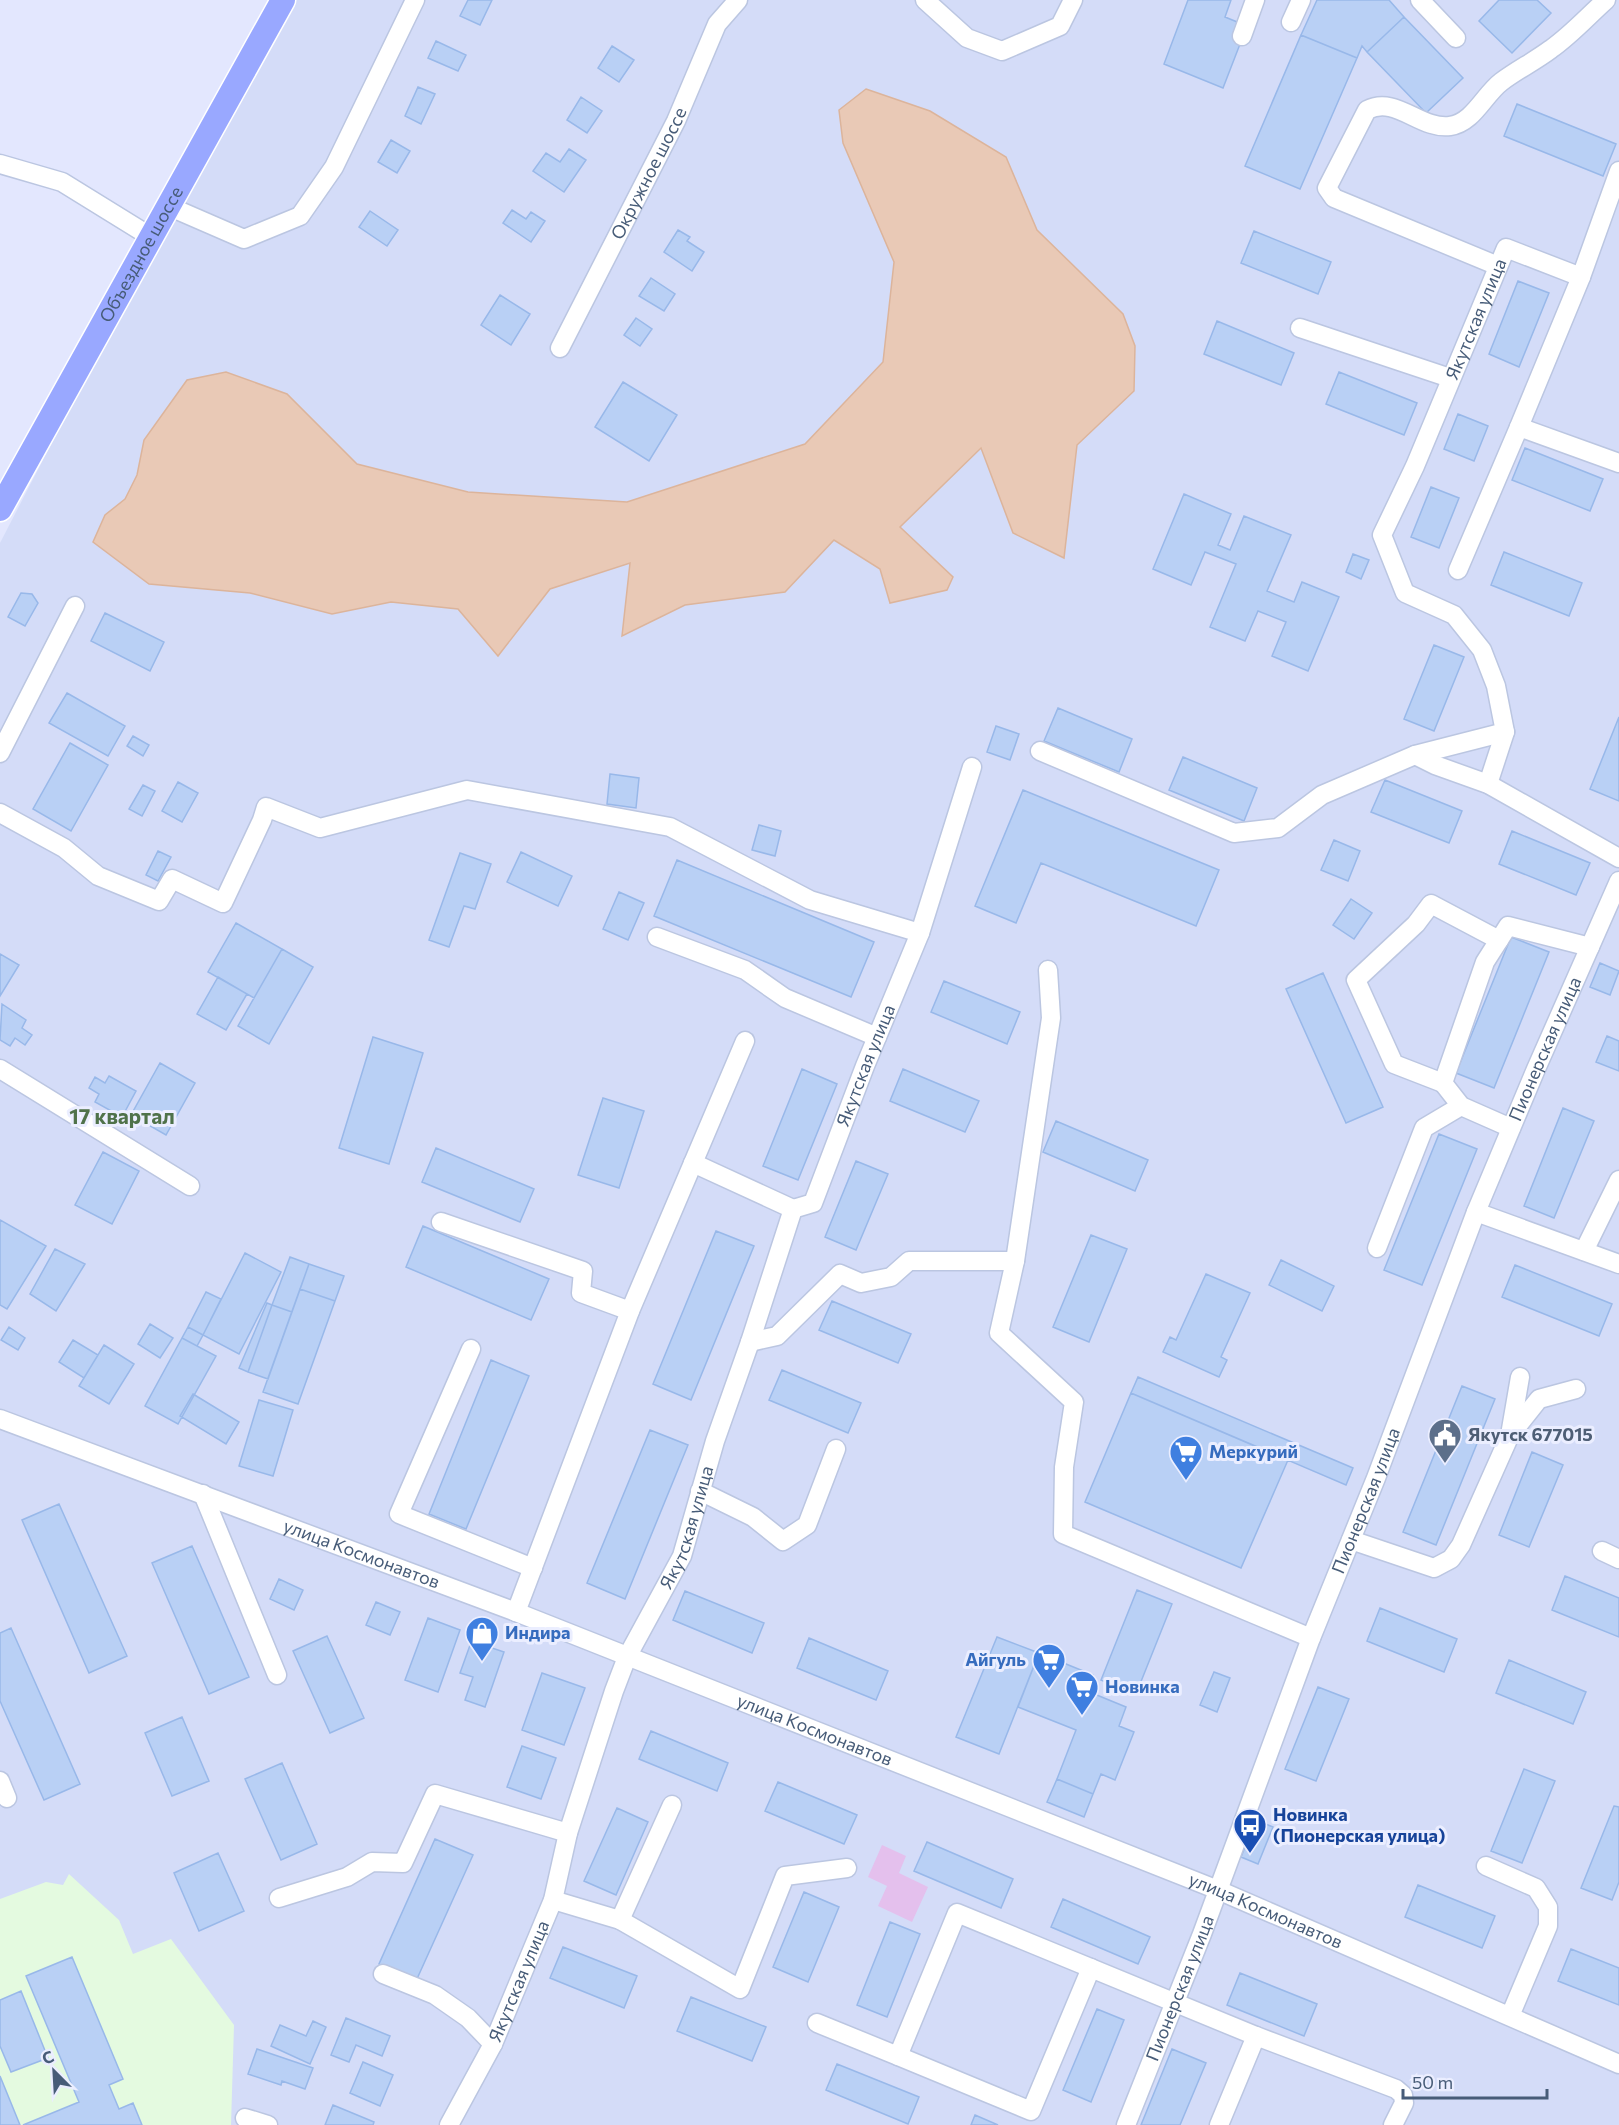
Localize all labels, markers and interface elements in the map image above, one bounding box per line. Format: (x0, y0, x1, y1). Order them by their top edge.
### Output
street label: Окружное шоссе (605, 104, 691, 243)
street label: Объездное шоссе (94, 182, 187, 326)
street label: Якутская улица (1440, 255, 1510, 383)
street label: Пионерская улица (1503, 973, 1585, 1124)
street label: Якутская улица (831, 1001, 899, 1129)
district label: 17 квартал (69, 1103, 175, 1128)
public building icon: Якутск 677015 (1427, 1417, 1463, 1464)
place label: Якутск 677015 (1468, 1423, 1593, 1445)
street label: Пионерская улица (1326, 1424, 1404, 1576)
supermarket icon: Меркурий (1168, 1434, 1204, 1481)
place label: Меркурий (1209, 1440, 1298, 1462)
street label: Якутская улица (654, 1463, 717, 1593)
street label: улица Космонавтов (281, 1514, 443, 1593)
shop icon: Индира (464, 1615, 500, 1662)
place label: Индира (505, 1621, 570, 1643)
supermarket icon: Айгуль (1031, 1642, 1067, 1689)
place label: Айгуль (965, 1648, 1026, 1670)
supermarket icon: Новинка (1064, 1669, 1100, 1716)
place label: Новинка (1105, 1675, 1180, 1697)
street label: улица Космонавтов (734, 1689, 896, 1770)
place label: Новинка (Пионерская улица) (1273, 1803, 1445, 1846)
bus stop icon: Новинка (Пионерская улица) (1232, 1807, 1268, 1854)
street label: улица Космонавтов (1186, 1868, 1346, 1953)
street label: Пионерская улица (1141, 1912, 1218, 2064)
street label: Якутская улица (483, 1917, 553, 2045)
north arrow (24, 2041, 84, 2101)
text: С (39, 2046, 57, 2068)
scale bar (1403, 2062, 1547, 2100)
text: 50 m (1412, 2071, 1453, 2093)

